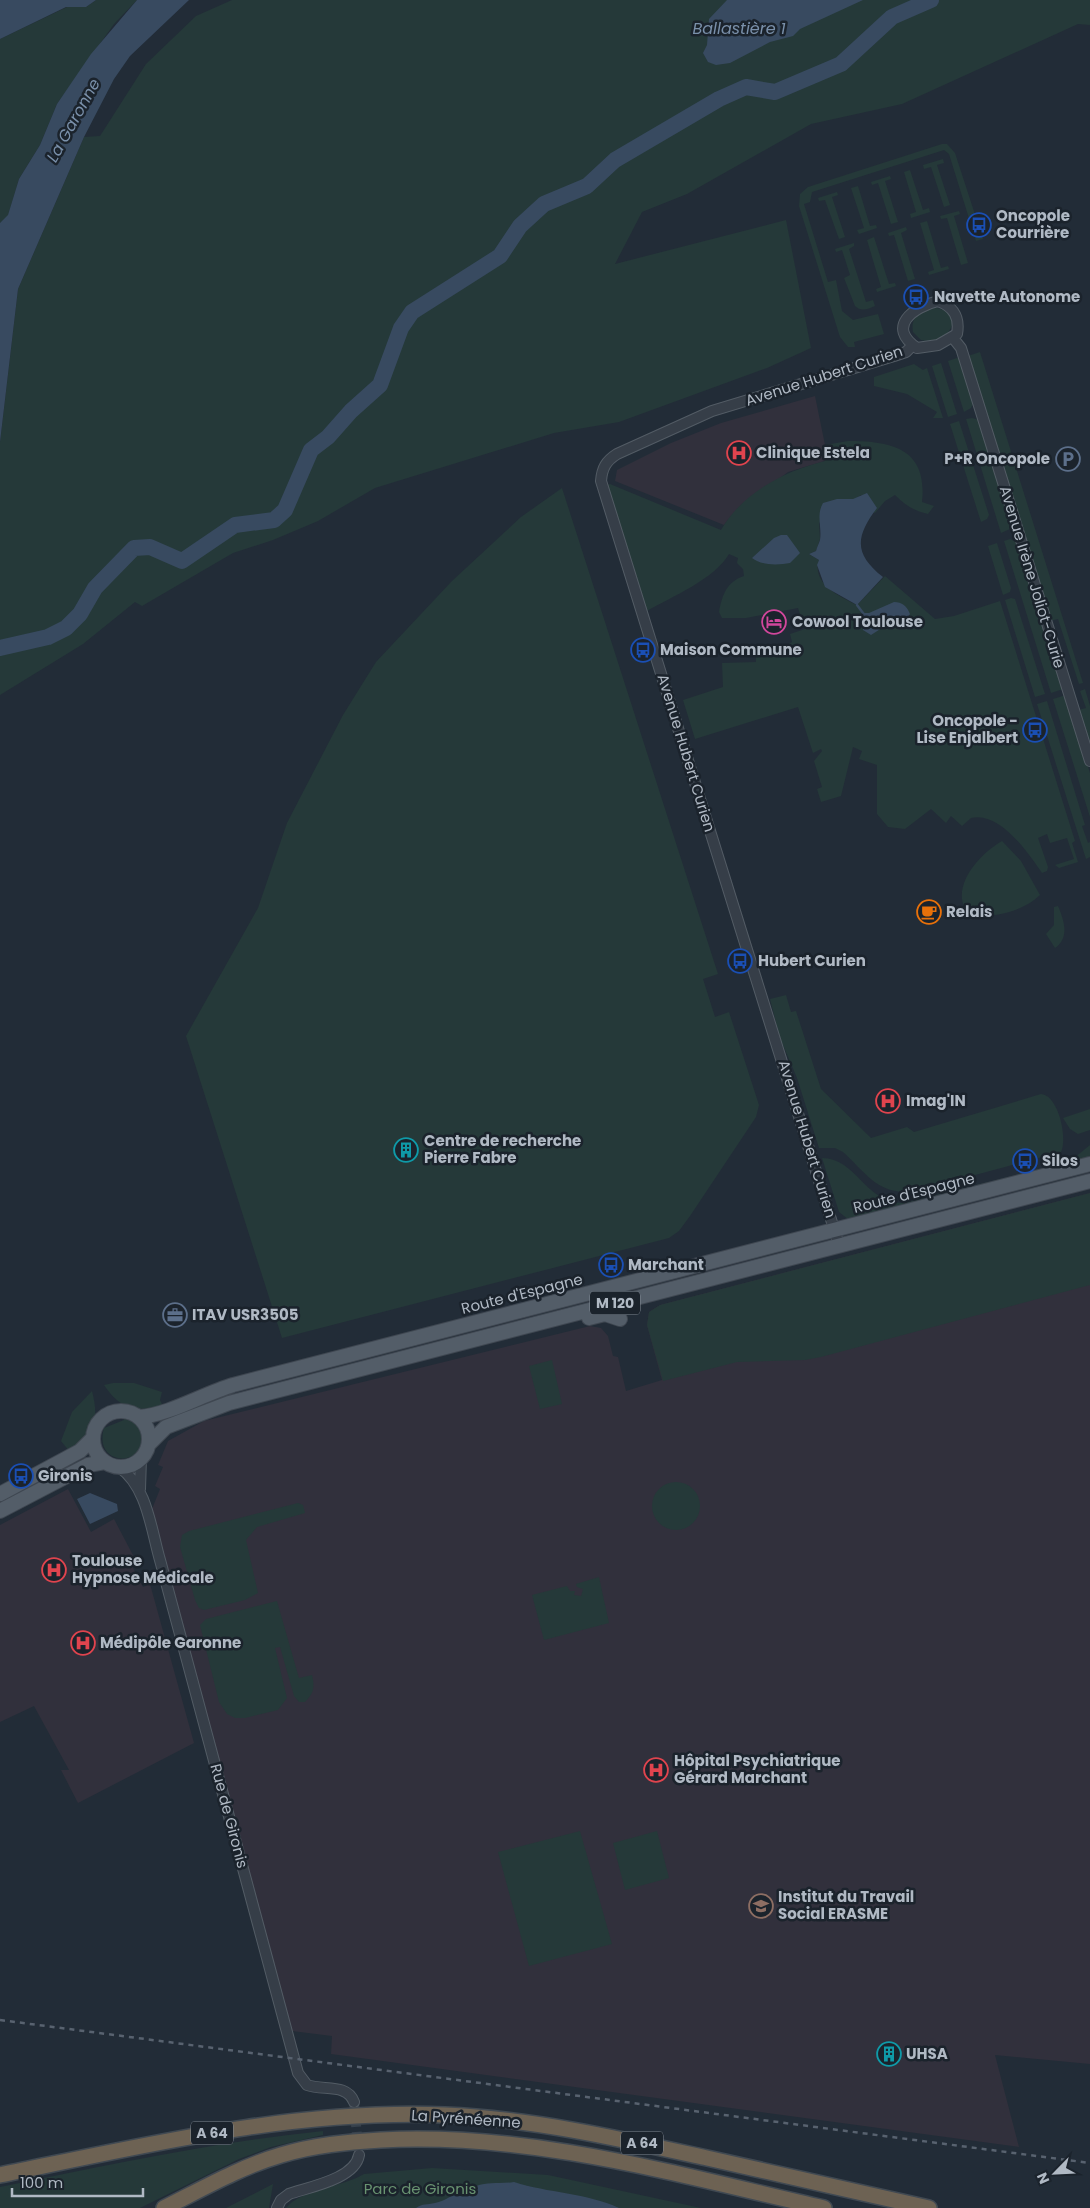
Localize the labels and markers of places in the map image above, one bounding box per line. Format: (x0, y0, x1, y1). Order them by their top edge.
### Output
place label: Oncopole Courrière (996, 205, 1070, 243)
bus stop icon: Oncopole Courrière (966, 212, 992, 238)
bus stop icon: Navette Autonome (903, 284, 929, 310)
place label: Navette Autonome (934, 286, 1080, 307)
hospital icon: Clinique Estela (726, 440, 752, 466)
place label: Clinique Estela (756, 442, 870, 463)
parking icon: P+R Oncopole (1055, 446, 1081, 472)
place label: P+R Oncopole (944, 448, 1050, 469)
hotel icon: Cowool Toulouse (761, 609, 787, 635)
place label: Cowool Toulouse (792, 611, 923, 632)
bus stop icon: Maison Commune (630, 637, 656, 663)
place label: Maison Commune (660, 639, 802, 660)
place label: Oncopole - Lise Enjalbert (916, 710, 1018, 748)
bus stop icon: Oncopole - Lise Enjalbert (1022, 717, 1048, 743)
cafe icon: Relais (916, 899, 942, 925)
place label: Relais (946, 901, 992, 922)
bus stop icon: Hubert Curien (727, 948, 753, 974)
place label: Hubert Curien (758, 950, 866, 971)
hospital icon: Imag'IN (875, 1088, 901, 1114)
place label: Imag'IN (906, 1090, 966, 1111)
place label: Centre de recherche Pierre Fabre (424, 1130, 581, 1168)
building icon: Centre de recherche Pierre Fabre (393, 1137, 419, 1163)
bus stop icon: Silos (1012, 1148, 1038, 1174)
place label: Silos (1042, 1150, 1078, 1171)
bus stop icon: Marchant (598, 1252, 624, 1278)
place label: Marchant (628, 1254, 704, 1275)
office icon: ITAV USR3505 (162, 1302, 188, 1328)
place label: ITAV USR3505 (192, 1304, 299, 1325)
bus stop icon: Gironis (8, 1463, 34, 1489)
place label: Gironis (38, 1465, 93, 1486)
place label: Toulouse Hypnose Médicale (72, 1550, 214, 1588)
hospital icon: Toulouse Hypnose Médicale (41, 1557, 67, 1583)
hospital icon: Médipôle Garonne (70, 1630, 96, 1656)
place label: Médipôle Garonne (100, 1632, 241, 1653)
place label: Hôpital Psychiatrique Gérard Marchant (674, 1750, 841, 1788)
hospital icon: Hôpital Psychiatrique Gérard Marchant (643, 1757, 669, 1783)
place label: Institut du Travail Social ERASME (778, 1886, 914, 1924)
school or university icon: Institut du Travail Social ERASME (748, 1893, 774, 1919)
building icon: UHSA (876, 2041, 902, 2067)
place label: UHSA (906, 2043, 948, 2064)

